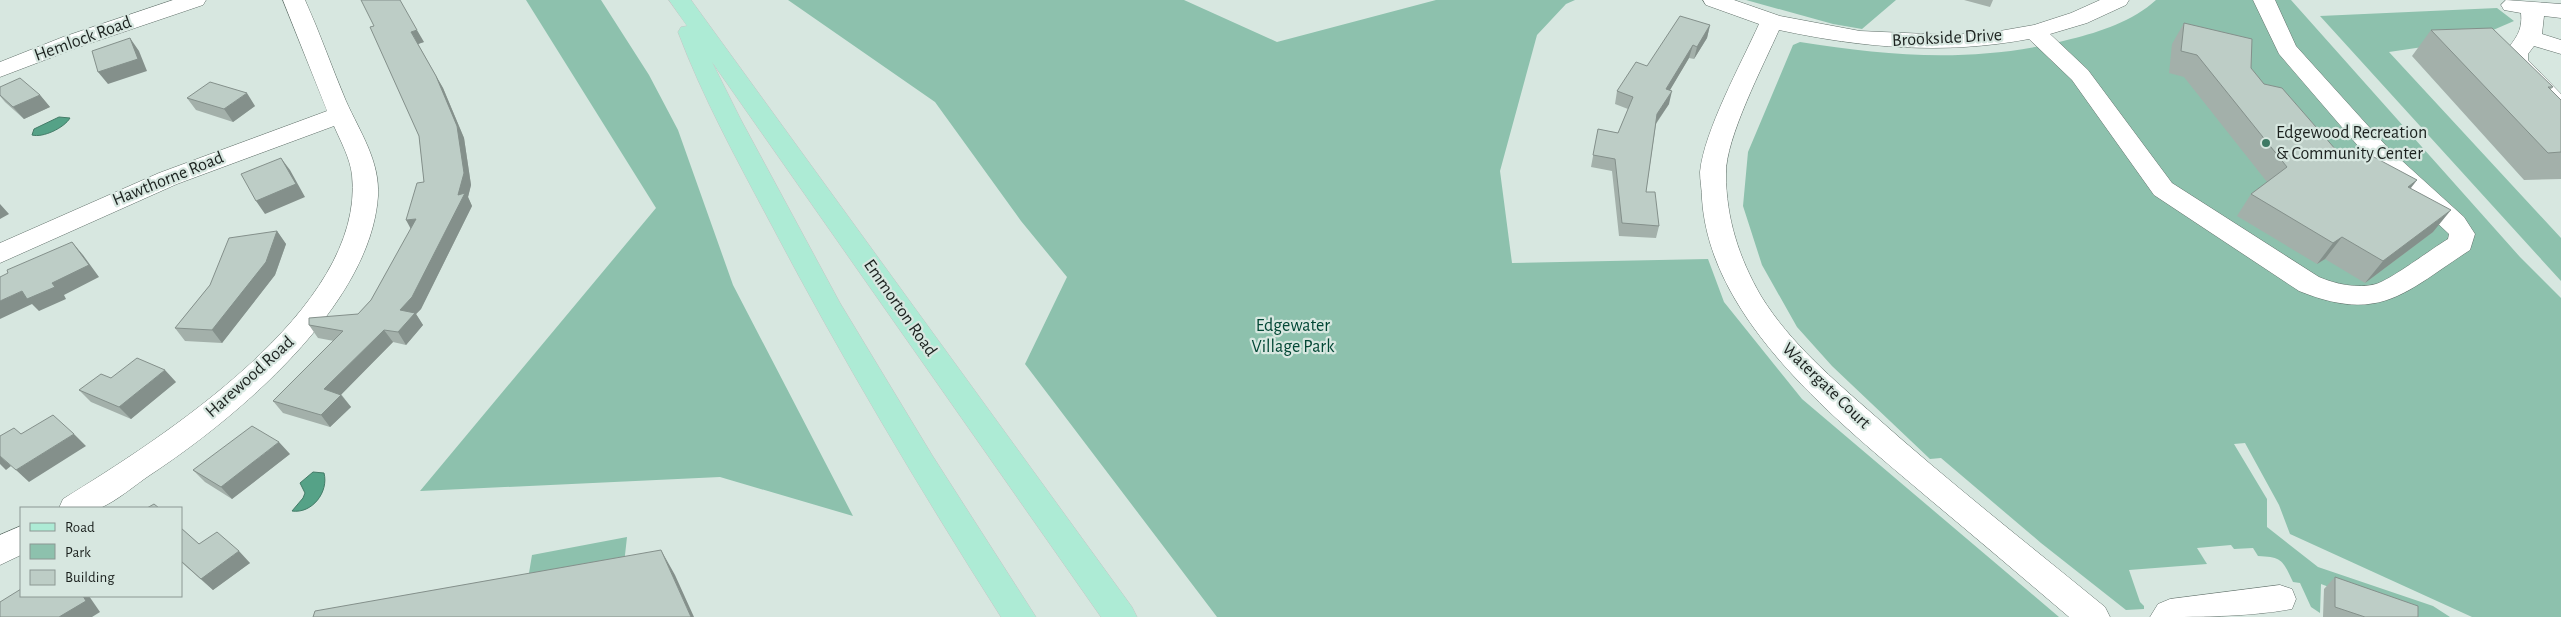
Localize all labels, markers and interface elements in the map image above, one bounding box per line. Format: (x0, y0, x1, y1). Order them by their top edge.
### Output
street label: Hemlock Road (32, 13, 134, 65)
street label: Brookside Drive (1891, 26, 2003, 50)
place label: Edgewood Recreation & Community Center (2276, 124, 2427, 163)
marker: Edgewood Recreation & Community Center (2260, 137, 2272, 149)
street label: Hawthorne Road (110, 149, 226, 209)
street label: Emmorton Road (860, 256, 940, 360)
park label: Edgewater Village Park (1252, 317, 1335, 356)
street label: Harewood Road (202, 333, 298, 421)
street label: Watergate Court (1778, 340, 1874, 433)
legend (20, 507, 182, 597)
text: Road (65, 520, 95, 535)
text: Park (65, 545, 91, 560)
text: Building (65, 570, 115, 585)

